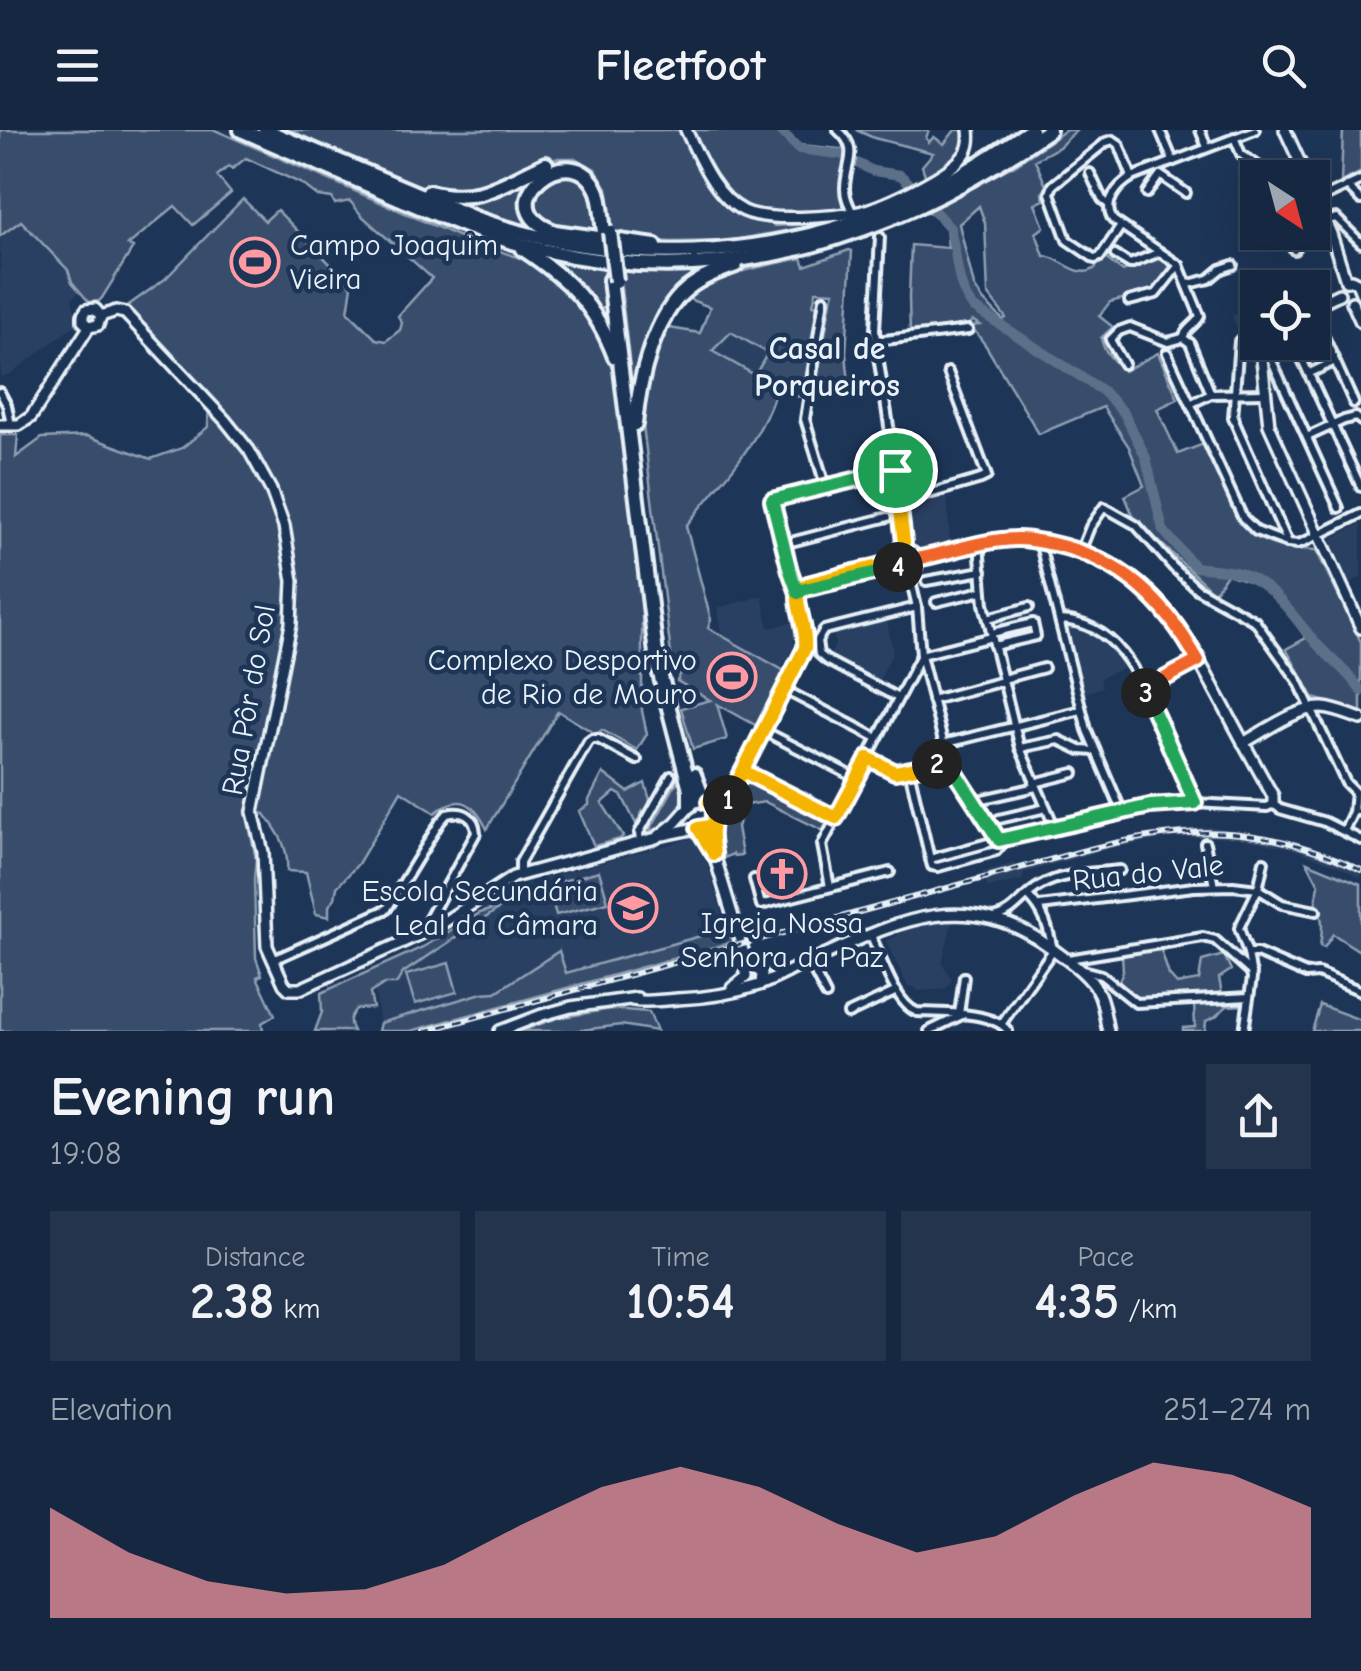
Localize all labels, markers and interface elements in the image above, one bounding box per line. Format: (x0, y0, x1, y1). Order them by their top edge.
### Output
icon: menu (50, 38, 105, 93)
icon: search (1256, 38, 1311, 93)
text: Fleetfoot (595, 39, 766, 91)
north arrow (1240, 160, 1330, 250)
map controls (1240, 160, 1330, 360)
place label: Campo Joaquim Vieira (290, 228, 498, 297)
sports icon: Campo Joaquim Vieira (229, 236, 281, 288)
button: locate (1240, 270, 1330, 360)
district label: Casal de Porqueiros (754, 330, 900, 404)
pin (853, 428, 938, 513)
icon: arrive (868, 443, 923, 498)
pin: 4 (873, 542, 923, 592)
text: 4 (891, 551, 905, 583)
street label: Rua Pôr do Sol (215, 602, 283, 798)
place label: Complexo Desportivo de Rio de Mouro (428, 643, 697, 712)
sports icon: Complexo Desportivo de Rio de Mouro (706, 651, 758, 703)
pin: 3 (1121, 668, 1171, 718)
text: 3 (1139, 677, 1153, 709)
pin: 2 (912, 739, 962, 789)
text: 2 (930, 748, 944, 780)
pin: 1 (703, 775, 753, 825)
text: 1 (722, 784, 734, 816)
church icon: Igreja Nossa Senhora da Paz (756, 848, 808, 900)
street label: Rua do Vale (1071, 848, 1225, 898)
place label: Escola Secundária Leal da Câmara (362, 874, 598, 943)
school or university icon: Escola Secundária Leal da Câmara (607, 882, 659, 934)
place label: Igreja Nossa Senhora da Paz (681, 906, 883, 975)
button: share (1206, 1064, 1311, 1169)
text: Evening run (50, 1065, 335, 1129)
text: 19:08 (50, 1135, 121, 1172)
text: Distance (205, 1241, 305, 1273)
text: Time (651, 1241, 710, 1273)
text: Pace (1078, 1241, 1134, 1273)
text: 2.38 (190, 1273, 274, 1331)
text: 10:54 (626, 1273, 735, 1331)
text: 4:35 (1034, 1273, 1119, 1331)
text: km (274, 1293, 320, 1325)
text: /km (1119, 1293, 1177, 1325)
text: Elevation (50, 1391, 173, 1428)
text: 251–274 m (1163, 1391, 1311, 1428)

